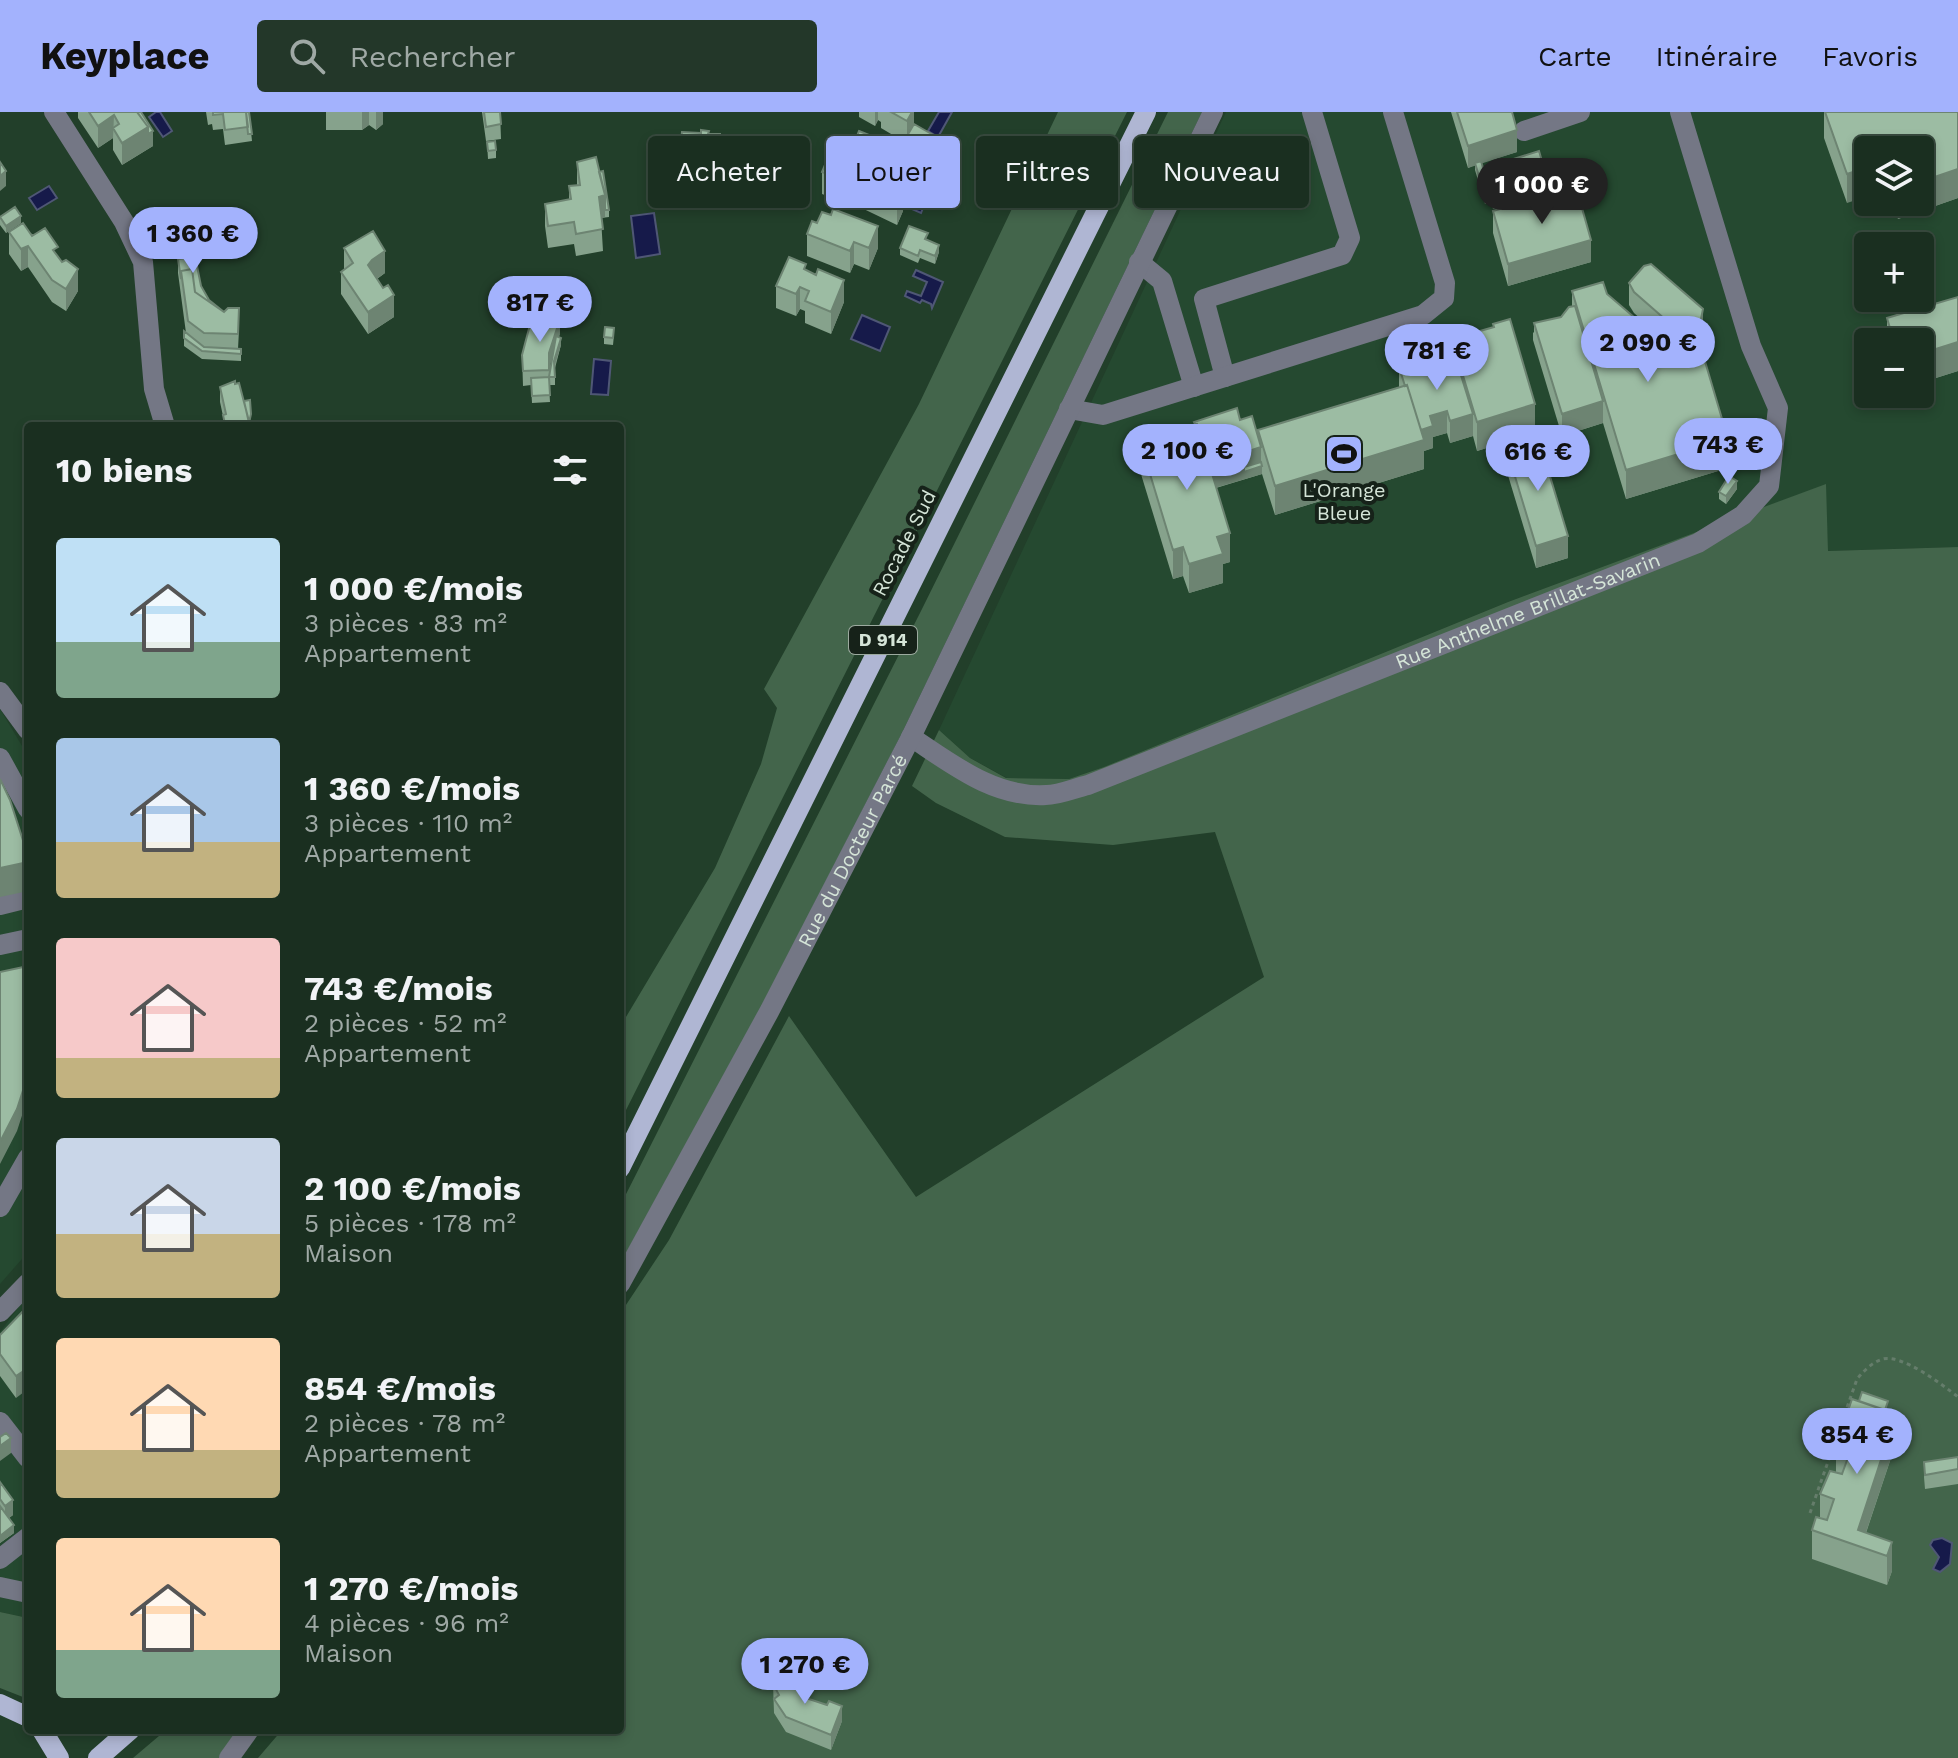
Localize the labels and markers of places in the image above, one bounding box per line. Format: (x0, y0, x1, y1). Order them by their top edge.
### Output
pin: 1 000 € (1468, 158, 1616, 226)
pin: 1 360 € (119, 207, 267, 275)
pin: 817 € (484, 276, 596, 344)
pin: 2 090 € (1574, 316, 1722, 384)
pin: 781 € (1381, 324, 1493, 392)
pin: 743 € (1672, 418, 1784, 486)
pin: 2 100 € (1113, 424, 1261, 492)
pin: 616 € (1482, 425, 1594, 493)
sports icon: L'Orange Bleue (1323, 433, 1365, 475)
place label: L'Orange Bleue (1303, 478, 1385, 525)
pin: 854 € (1801, 1408, 1913, 1476)
pin: 1 270 € (731, 1638, 879, 1706)

